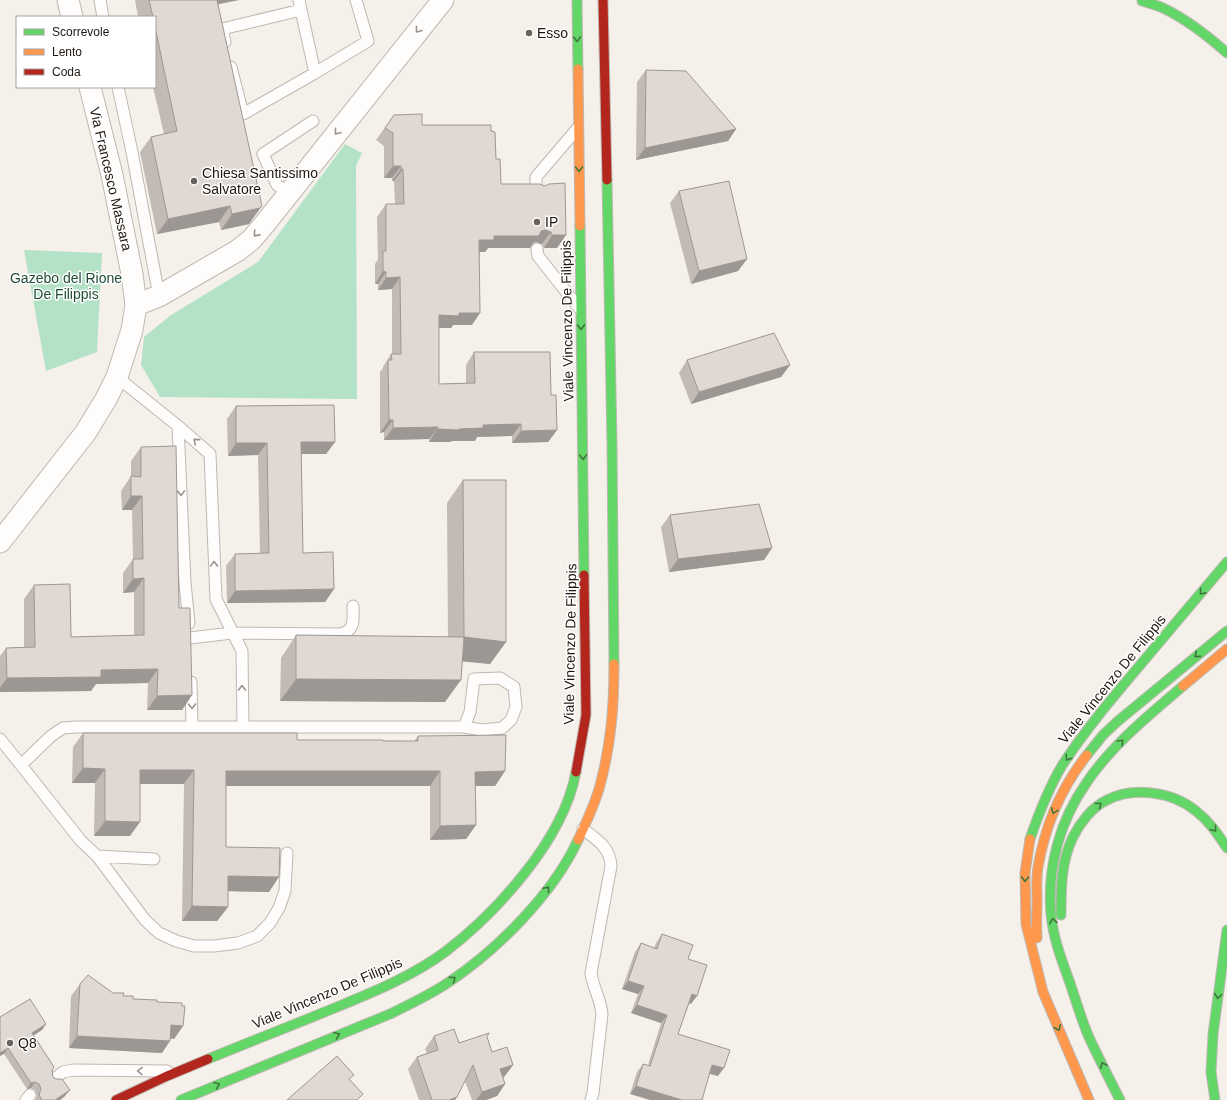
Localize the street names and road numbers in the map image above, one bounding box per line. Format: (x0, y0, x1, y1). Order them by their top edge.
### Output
street label: Via Francesco Massara (87, 106, 135, 253)
street label: Viale Vincenzo De Filippis (558, 240, 576, 402)
street label: Viale Vincenzo De Filippis (561, 563, 579, 725)
street label: Viale Vincenzo De Filippis (1055, 611, 1169, 747)
street label: Viale Vincenzo De Filippis (250, 954, 404, 1032)

